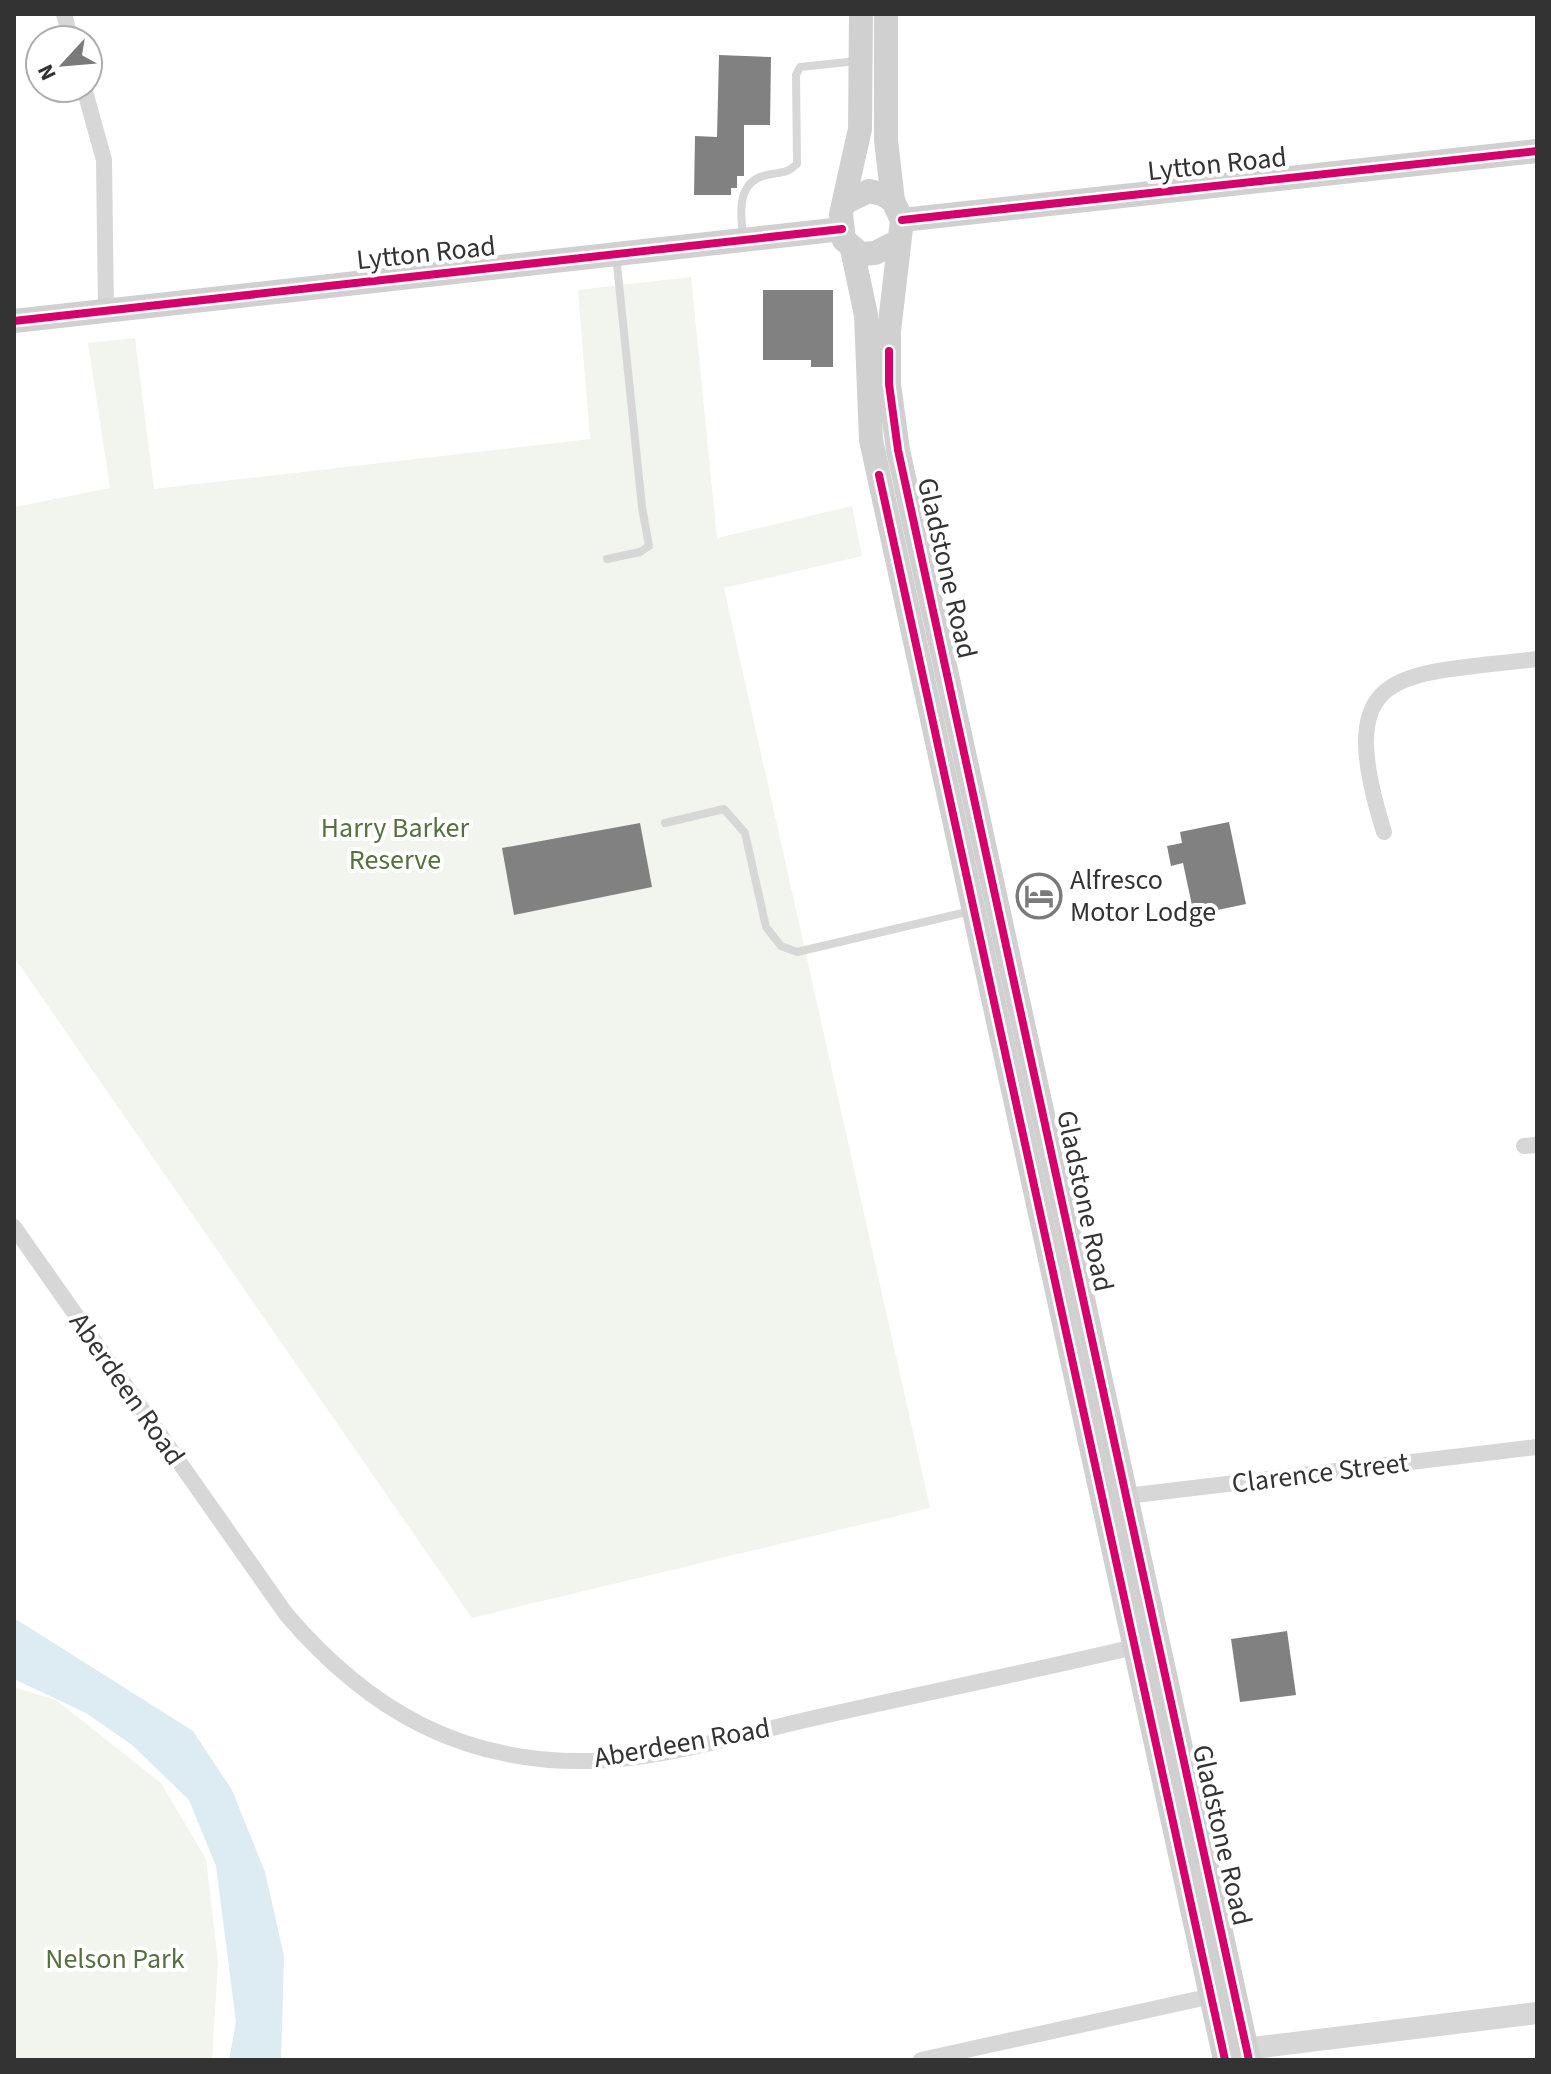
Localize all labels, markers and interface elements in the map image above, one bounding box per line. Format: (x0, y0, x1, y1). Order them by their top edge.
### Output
north arrow (24, 24, 104, 104)
text: N (29, 59, 65, 86)
street label: Lytton Road (1145, 137, 1289, 191)
street label: Lytton Road (354, 226, 498, 280)
street label: Gladstone Road (907, 474, 987, 662)
park label: Harry Barker Reserve (321, 808, 469, 880)
place label: Alfresco Motor Lodge (1070, 860, 1216, 932)
hotel icon: Alfresco Motor Lodge (1015, 872, 1063, 920)
street label: Gladstone Road (1046, 1107, 1124, 1295)
street label: Aberdeen Road (59, 1304, 195, 1474)
street label: Clarence Street (1229, 1442, 1411, 1504)
street label: Aberdeen Road (591, 1708, 773, 1778)
street label: Gladstone Road (1182, 1741, 1262, 1929)
park label: Nelson Park (45, 1939, 185, 1979)

